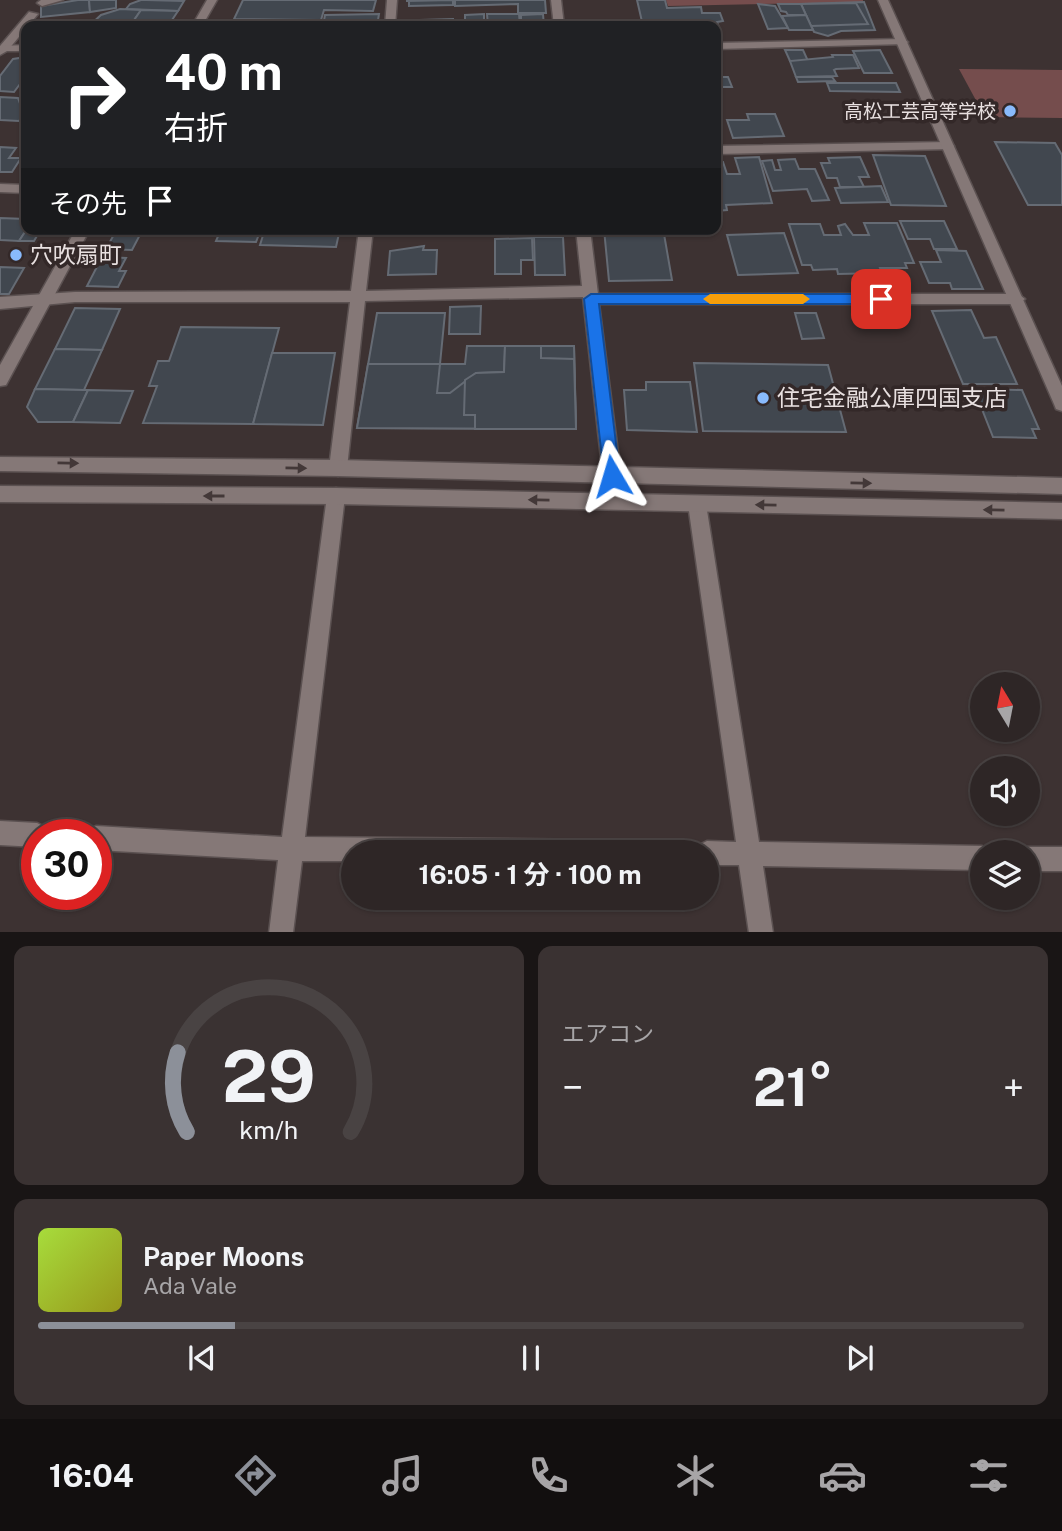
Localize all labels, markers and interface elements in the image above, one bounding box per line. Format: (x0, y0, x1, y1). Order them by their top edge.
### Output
text: 40 m (164, 43, 283, 101)
icon: right (49, 49, 140, 140)
place label: 高松工芸高等学校 (844, 100, 996, 122)
marker: 高松工芸高等学校 (1002, 103, 1018, 119)
text: 右折 (164, 109, 228, 146)
icon: arrive (141, 182, 179, 220)
text: その先 (49, 188, 127, 219)
place label: 穴吹扇町 (30, 241, 122, 268)
marker: 穴吹扇町 (8, 247, 24, 263)
pin (851, 269, 911, 329)
icon: arrive (862, 280, 900, 318)
place label: 住宅金融公庫四国支店 (777, 384, 1007, 411)
marker: 住宅金融公庫四国支店 (755, 390, 771, 406)
position arrow (575, 439, 649, 513)
one-way arrow (57, 458, 79, 469)
one-way arrow (285, 462, 307, 473)
one-way arrow (850, 478, 872, 489)
one-way arrow (203, 490, 225, 502)
one-way arrow (528, 494, 550, 506)
one-way arrow (755, 499, 777, 511)
one-way arrow (983, 505, 1005, 516)
north arrow (970, 672, 1040, 742)
map controls (970, 672, 1040, 910)
button: sound (970, 756, 1040, 826)
speed limit sign: 30 (21, 819, 112, 910)
button: layers (970, 840, 1040, 910)
text: 16:05 · 1 分 · 100 m (418, 859, 642, 890)
text: エアコン (562, 1020, 654, 1047)
text: 29 (222, 1033, 316, 1118)
text: 21° (753, 1057, 833, 1118)
text: − (562, 1065, 583, 1110)
text: + (1003, 1065, 1024, 1110)
text: km/h (240, 1114, 298, 1144)
text: Paper Moons (143, 1241, 304, 1272)
text: Ada Vale (143, 1272, 237, 1299)
icon: previous (183, 1339, 221, 1377)
icon: pause (512, 1339, 550, 1377)
icon: next (841, 1339, 879, 1377)
icon: directions (231, 1451, 280, 1500)
icon: music (378, 1451, 427, 1500)
icon: phone (524, 1451, 573, 1500)
icon: climate (671, 1451, 720, 1500)
icon: car (818, 1451, 867, 1500)
icon: filters (964, 1451, 1013, 1500)
text: 16:04 (49, 1457, 134, 1494)

